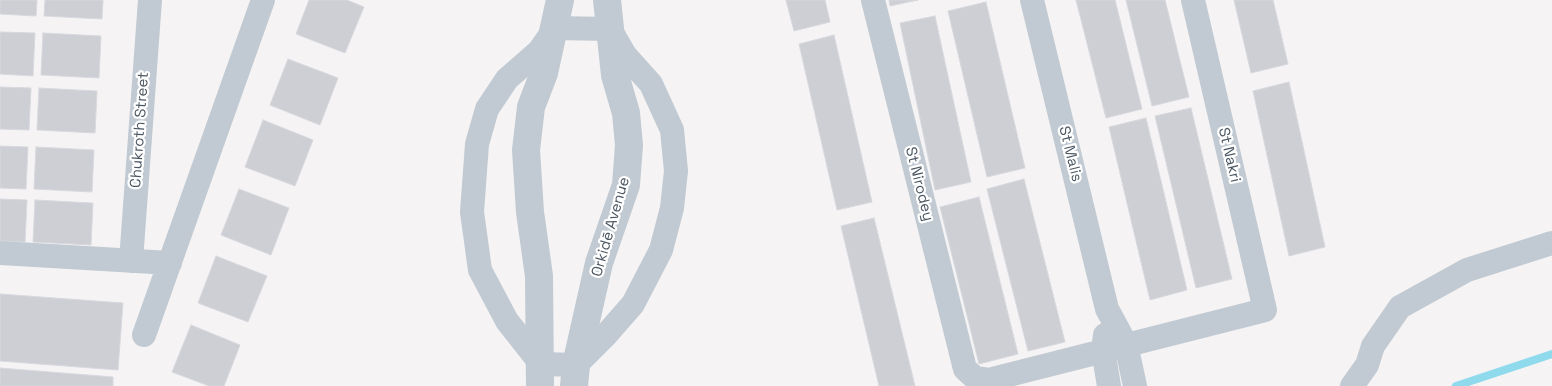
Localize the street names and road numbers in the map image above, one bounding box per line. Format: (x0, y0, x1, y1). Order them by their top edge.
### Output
street label: Chukroth Street (127, 71, 153, 189)
street label: St Malis (1054, 124, 1086, 184)
street label: St Nakri (1214, 126, 1244, 184)
street label: St Nirodey (901, 145, 937, 223)
street label: Orkidē Avenue (588, 175, 634, 279)

